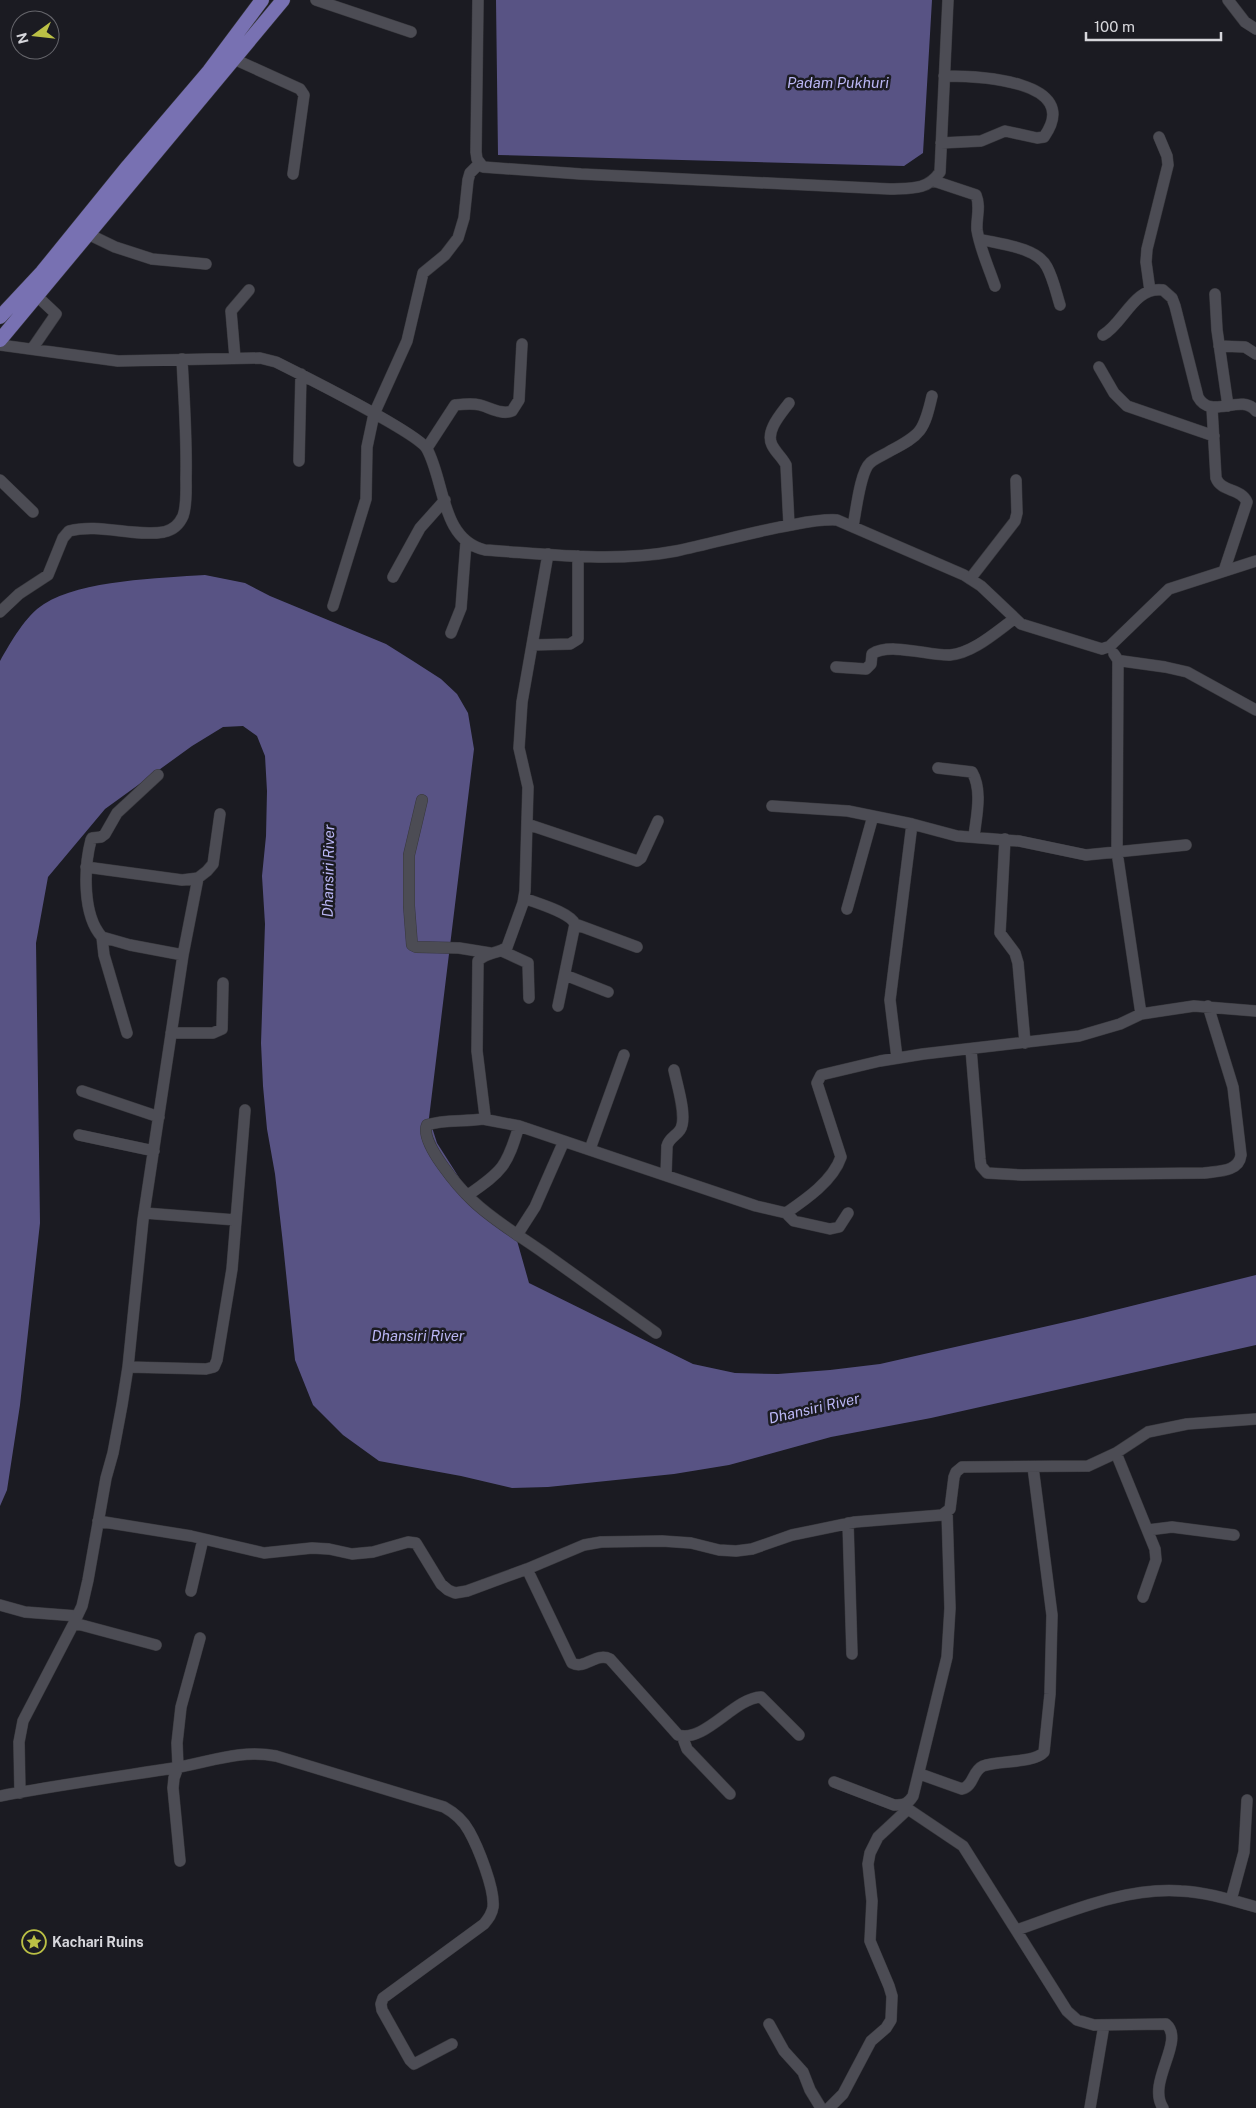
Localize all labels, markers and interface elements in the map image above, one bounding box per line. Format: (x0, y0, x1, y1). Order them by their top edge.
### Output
north arrow (10, 10, 60, 60)
scale bar (1086, 10, 1221, 42)
text: 100 m (1094, 18, 1135, 35)
text: N (13, 31, 32, 46)
water label: Padam Pukhuri (787, 74, 889, 91)
water label: Dhansiri River (319, 824, 337, 918)
water label: Dhansiri River (371, 1327, 465, 1344)
water label: Dhansiri River (767, 1389, 862, 1427)
place icon: Kachari Ruins (21, 1929, 47, 1955)
place label: Kachari Ruins (52, 1934, 144, 1950)

